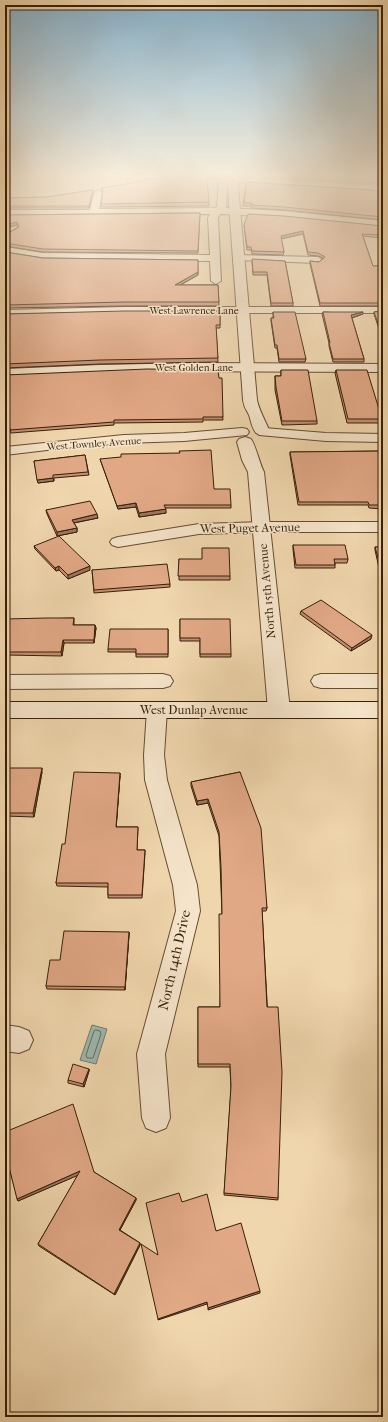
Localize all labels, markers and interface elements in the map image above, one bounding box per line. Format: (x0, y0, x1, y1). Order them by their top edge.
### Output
street label: West Lawrence Lane (148, 305, 239, 317)
street label: West Golden Lane (154, 362, 233, 374)
street label: West Townley Avenue (45, 435, 142, 453)
street label: West Puget Avenue (199, 520, 300, 536)
street label: North 15th Avenue (256, 543, 278, 639)
street label: West Dunlap Avenue (139, 703, 248, 717)
street label: North 14th Drive (155, 908, 194, 1012)

